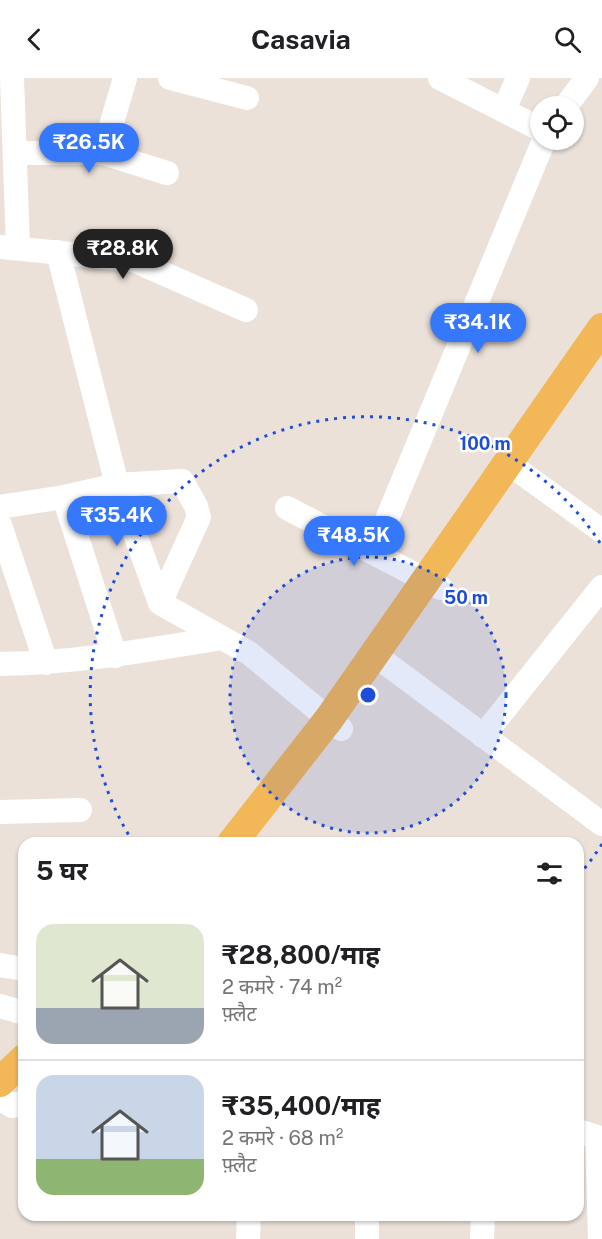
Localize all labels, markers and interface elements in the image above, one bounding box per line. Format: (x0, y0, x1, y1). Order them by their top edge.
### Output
icon: back (18, 23, 51, 56)
text: Casavia (251, 23, 351, 55)
icon: search (551, 23, 584, 56)
map controls (530, 96, 584, 150)
button: locate (530, 96, 584, 150)
pin: ₹26.5K (40, 123, 138, 174)
text: ₹26.5K (53, 130, 125, 154)
pin: ₹28.8K (74, 229, 172, 280)
text: ₹28.8K (87, 236, 159, 260)
pin: ₹34.1K (429, 303, 527, 354)
text: ₹34.1K (444, 310, 512, 334)
text: 100 m (459, 433, 511, 454)
pin: ₹35.4K (68, 496, 166, 547)
text: ₹35.4K (81, 503, 153, 527)
pin: ₹48.5K (305, 516, 403, 567)
text: ₹48.5K (318, 523, 390, 547)
text: 50 m (444, 587, 488, 608)
centre of rings (358, 685, 378, 705)
text: 5 घर (36, 855, 88, 886)
icon: filters (533, 857, 566, 890)
text: ₹28,800/माह (222, 939, 380, 970)
icon: home (84, 948, 156, 1020)
text: 2 कमरे · 74 m² (222, 975, 342, 999)
text: फ़्लैट (222, 1002, 257, 1026)
text: ₹35,400/माह (222, 1090, 380, 1121)
icon: home (84, 1099, 156, 1171)
text: 2 कमरे · 68 m² (222, 1126, 343, 1150)
text: फ़्लैट (222, 1153, 257, 1177)

